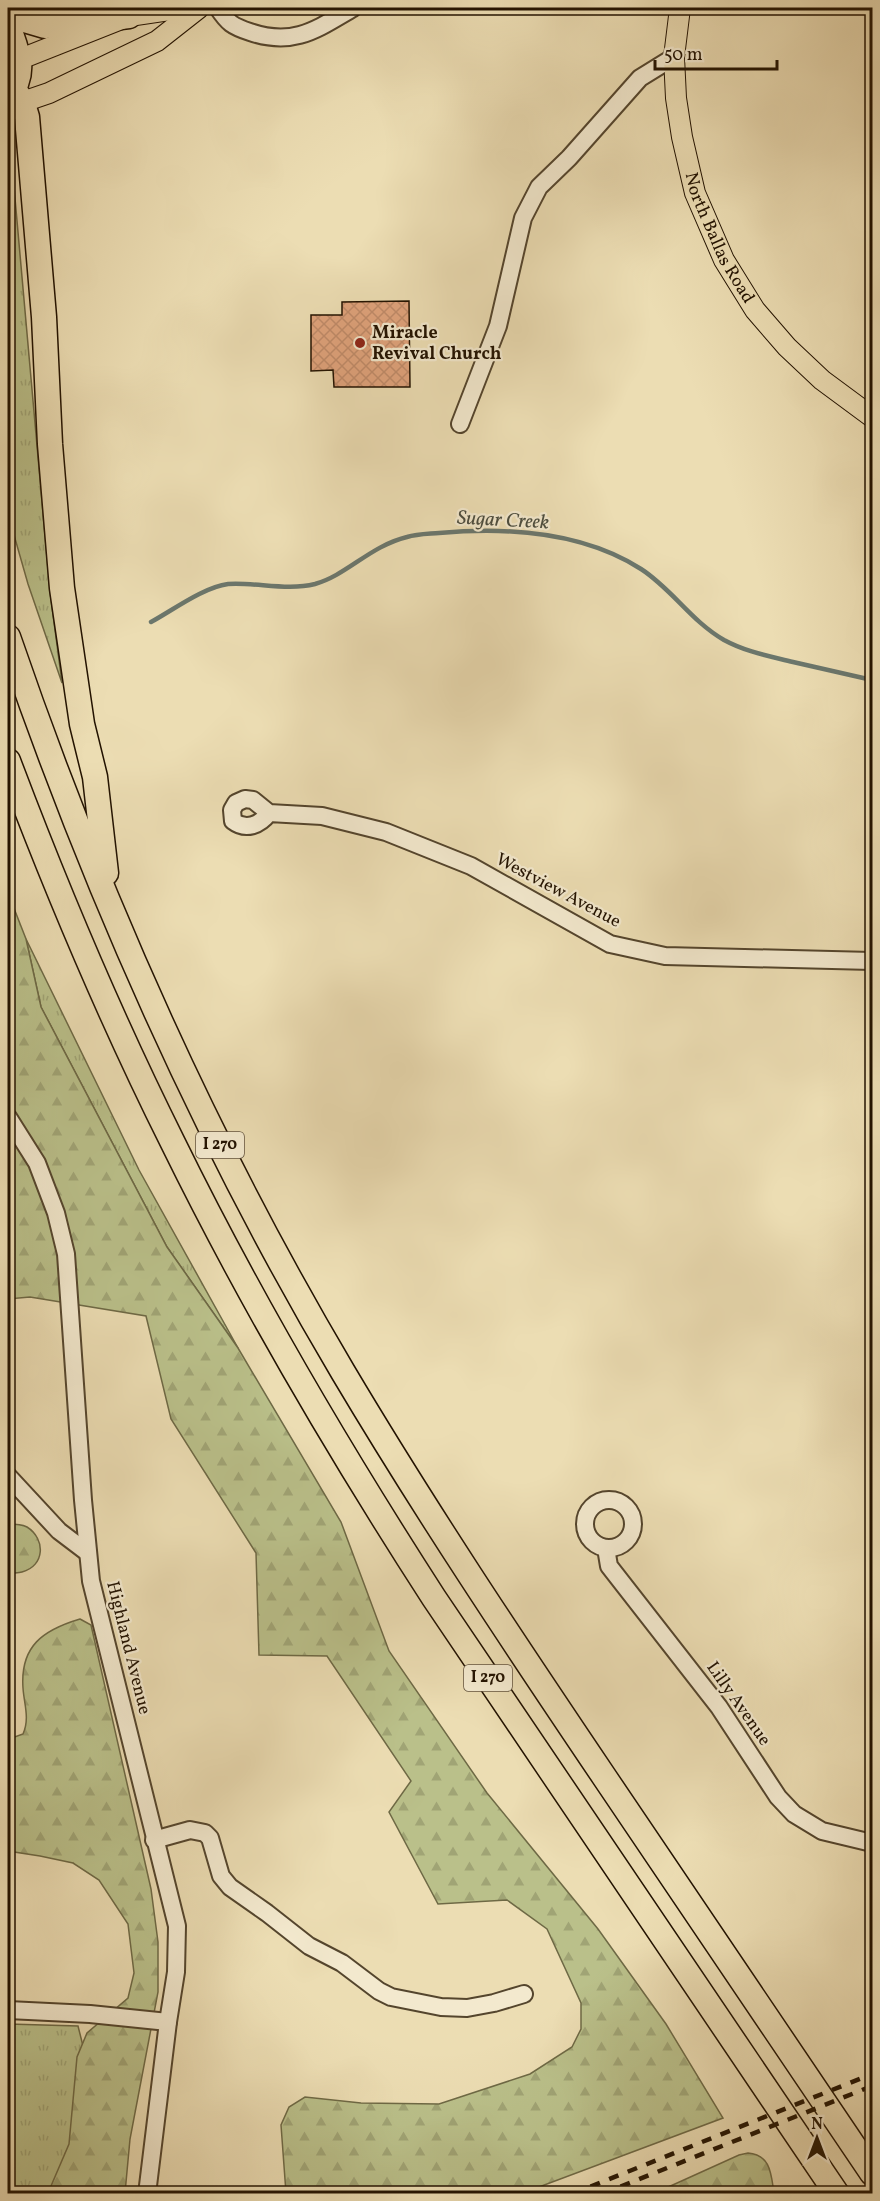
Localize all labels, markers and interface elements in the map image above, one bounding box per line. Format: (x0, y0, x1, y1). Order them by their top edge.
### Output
scale bar (655, 33, 776, 71)
text: 50 m (664, 43, 703, 68)
street label: North Ballas Road (678, 170, 761, 308)
place label: Miracle Revival Church (372, 321, 502, 367)
marker: Miracle Revival Church (353, 336, 367, 350)
water label: Sugar Creek (456, 505, 550, 537)
street label: Westview Avenue (491, 847, 625, 935)
road number: I 270 (196, 1132, 244, 1158)
street label: Highland Avenue (99, 1579, 157, 1717)
street label: Lilly Avenue (700, 1657, 776, 1751)
road number: I 270 (464, 1665, 512, 1691)
north arrow (787, 2108, 847, 2168)
text: N (811, 2114, 823, 2136)

